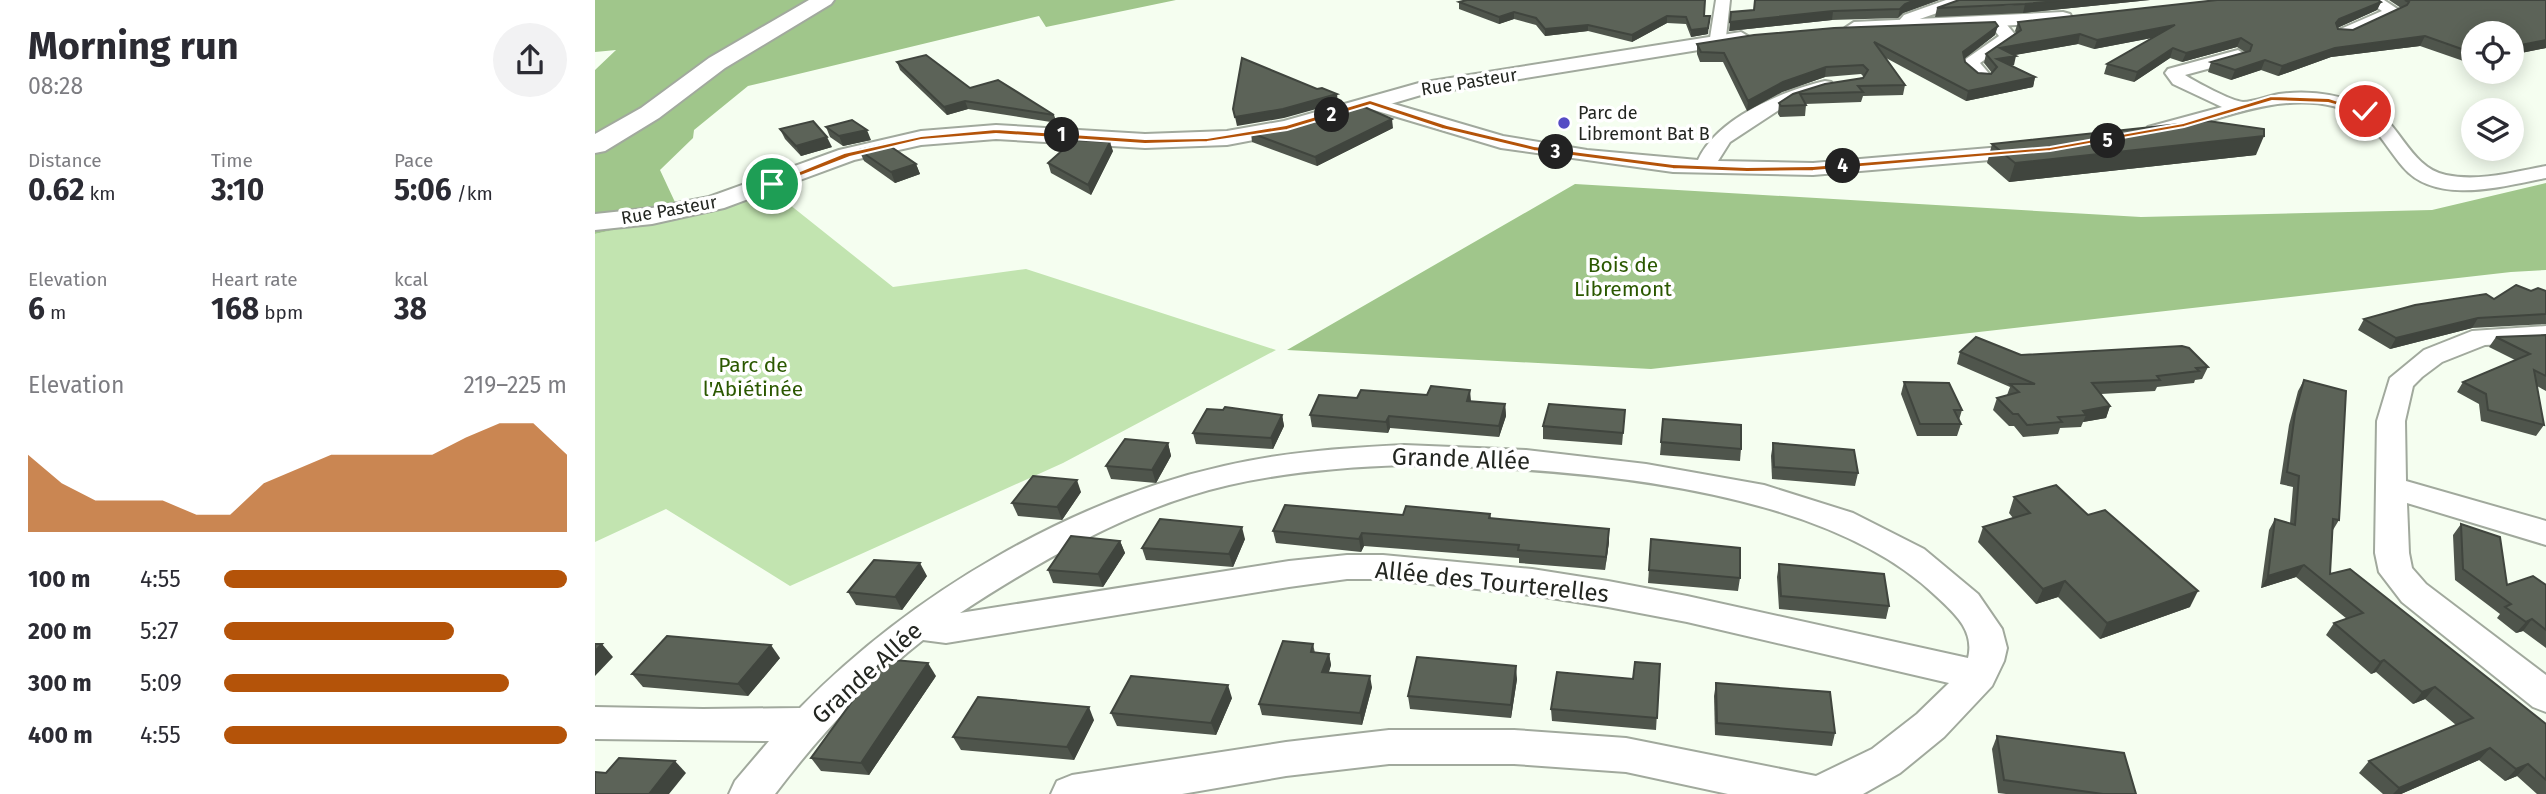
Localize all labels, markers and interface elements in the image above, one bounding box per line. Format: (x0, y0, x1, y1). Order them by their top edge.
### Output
map controls (2461, 21, 2524, 161)
button: locate (2461, 21, 2524, 84)
text: Morning run (28, 23, 239, 69)
button: share (493, 23, 567, 97)
street label: Rue Pasteur (1419, 64, 1519, 100)
text: 08:28 (28, 72, 83, 100)
pin (2335, 81, 2395, 141)
icon: check (2346, 92, 2384, 130)
pin: 2 (1315, 97, 1349, 132)
button: layers (2461, 98, 2524, 161)
place label: Parc de Libremont Bat B (1578, 102, 1710, 145)
text: 2 (1327, 103, 1336, 126)
marker: Parc de Libremont Bat B (1556, 115, 1572, 131)
pin: 1 (1044, 118, 1079, 152)
text: 1 (1057, 123, 1066, 146)
pin: 5 (2091, 124, 2125, 158)
text: 5 (2102, 129, 2113, 152)
pin: 3 (1539, 134, 1573, 170)
text: 3 (1551, 140, 1560, 163)
pin: 4 (1825, 148, 1861, 184)
text: Distance (28, 149, 102, 172)
text: Time (211, 149, 253, 172)
text: Pace (394, 149, 433, 172)
pin (742, 154, 802, 214)
text: 4 (1837, 154, 1848, 177)
icon: arrive (753, 165, 791, 203)
text: 0.62 (28, 172, 84, 208)
text: 3:10 (211, 172, 264, 208)
text: 5:06 (394, 172, 452, 208)
text: km (84, 182, 116, 205)
text: /km (452, 182, 493, 205)
street label: Rue Pasteur (619, 191, 719, 229)
park label: Bois de Libremont (1574, 252, 1672, 302)
text: Elevation (28, 268, 108, 291)
text: Heart rate (211, 268, 298, 291)
text: kcal (394, 268, 428, 291)
text: 6 (28, 291, 45, 327)
text: 168 (211, 291, 259, 327)
text: 38 (394, 291, 427, 327)
text: m (45, 301, 66, 324)
text: bpm (259, 301, 303, 324)
park label: Parc de l'Abiétinée (703, 352, 803, 402)
text: Elevation (28, 371, 124, 399)
text: 219–225 m (464, 371, 567, 399)
street label: Grande Allée (1391, 443, 1531, 475)
street label: Allée des Tourterelles (1374, 556, 1610, 608)
text: 100 m (28, 565, 90, 593)
text: 4:55 (140, 565, 181, 593)
street label: Grande Allée (806, 616, 928, 730)
text: 200 m (28, 617, 92, 645)
text: 5:27 (140, 617, 178, 645)
text: 300 m (28, 669, 92, 697)
text: 5:09 (140, 669, 182, 697)
text: 400 m (28, 721, 93, 749)
text: 4:55 (140, 721, 181, 749)

